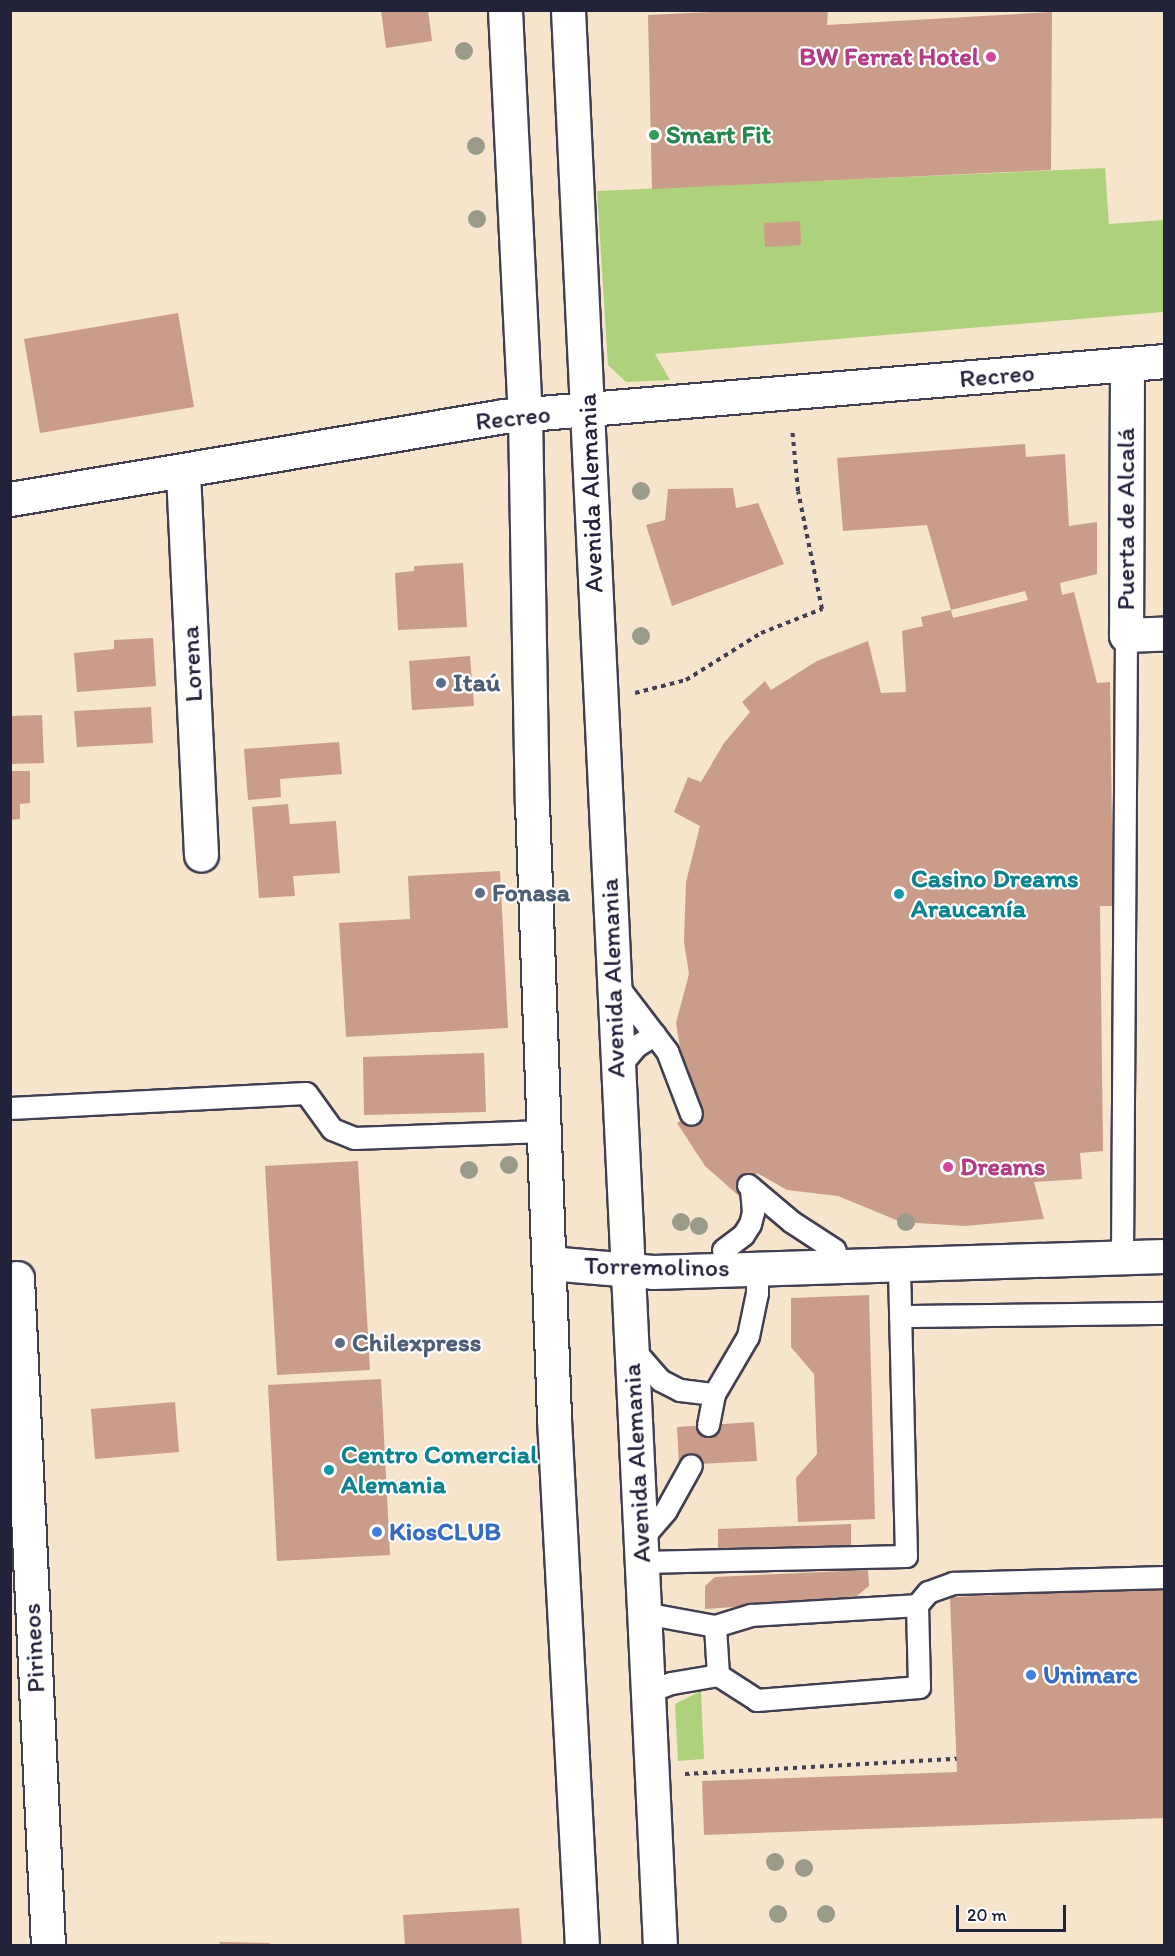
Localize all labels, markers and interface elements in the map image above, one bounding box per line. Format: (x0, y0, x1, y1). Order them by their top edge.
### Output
place label: BW Ferrat Hotel (800, 41, 979, 73)
marker: BW Ferrat Hotel (984, 50, 998, 64)
place label: Smart Fit (666, 119, 771, 151)
marker: Smart Fit (647, 128, 661, 142)
street label: Recreo (958, 357, 1036, 395)
street label: Avenida Alemania (572, 393, 610, 593)
street label: Recreo (474, 399, 552, 437)
street label: Puerta de Alcalá (1110, 427, 1142, 611)
street label: Lorena (174, 625, 210, 703)
place label: Itaú (453, 667, 500, 699)
marker: Itaú (434, 676, 448, 690)
place label: Casino Dreams Araucanía (911, 863, 1078, 924)
place label: Fonasa (492, 877, 570, 909)
street label: Avenida Alemania (594, 878, 632, 1078)
marker: Fonasa (473, 886, 487, 900)
marker: Casino Dreams Araucanía (892, 887, 906, 901)
place label: Dreams (960, 1151, 1045, 1183)
marker: Dreams (941, 1160, 955, 1174)
street label: Torremolinos (584, 1250, 730, 1284)
place label: Chilexpress (352, 1327, 481, 1359)
marker: Chilexpress (333, 1336, 347, 1350)
street label: Avenida Alemania (616, 1362, 658, 1564)
place label: Centro Comercial Alemania (341, 1439, 538, 1500)
marker: Centro Comercial Alemania (322, 1463, 336, 1477)
place label: KiosCLUB (389, 1516, 501, 1548)
marker: KiosCLUB (370, 1525, 384, 1539)
street label: Pirineos (16, 1602, 52, 1694)
place label: Unimarc (1043, 1659, 1138, 1691)
marker: Unimarc (1024, 1668, 1038, 1682)
scale bar (959, 1893, 1068, 1931)
text: 20 m (967, 1904, 1007, 1926)

